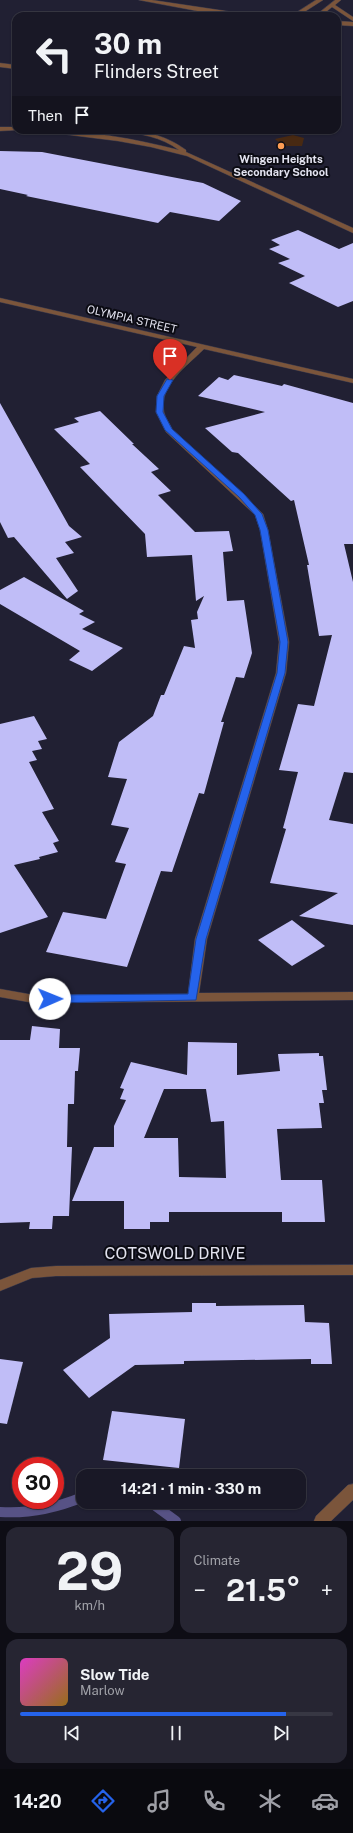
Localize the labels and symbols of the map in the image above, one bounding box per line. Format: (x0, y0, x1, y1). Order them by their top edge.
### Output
marker: Wingen Heights Secondary School (276, 141, 286, 151)
place label: Wingen Heights Secondary School (233, 153, 329, 178)
street label: OLYMPIA STREET (86, 303, 179, 335)
pin (153, 339, 187, 380)
position arrow (29, 978, 71, 1020)
street label: COTSWOLD DRIVE (105, 1244, 245, 1263)
speed limit sign: 30 (12, 1457, 64, 1509)

